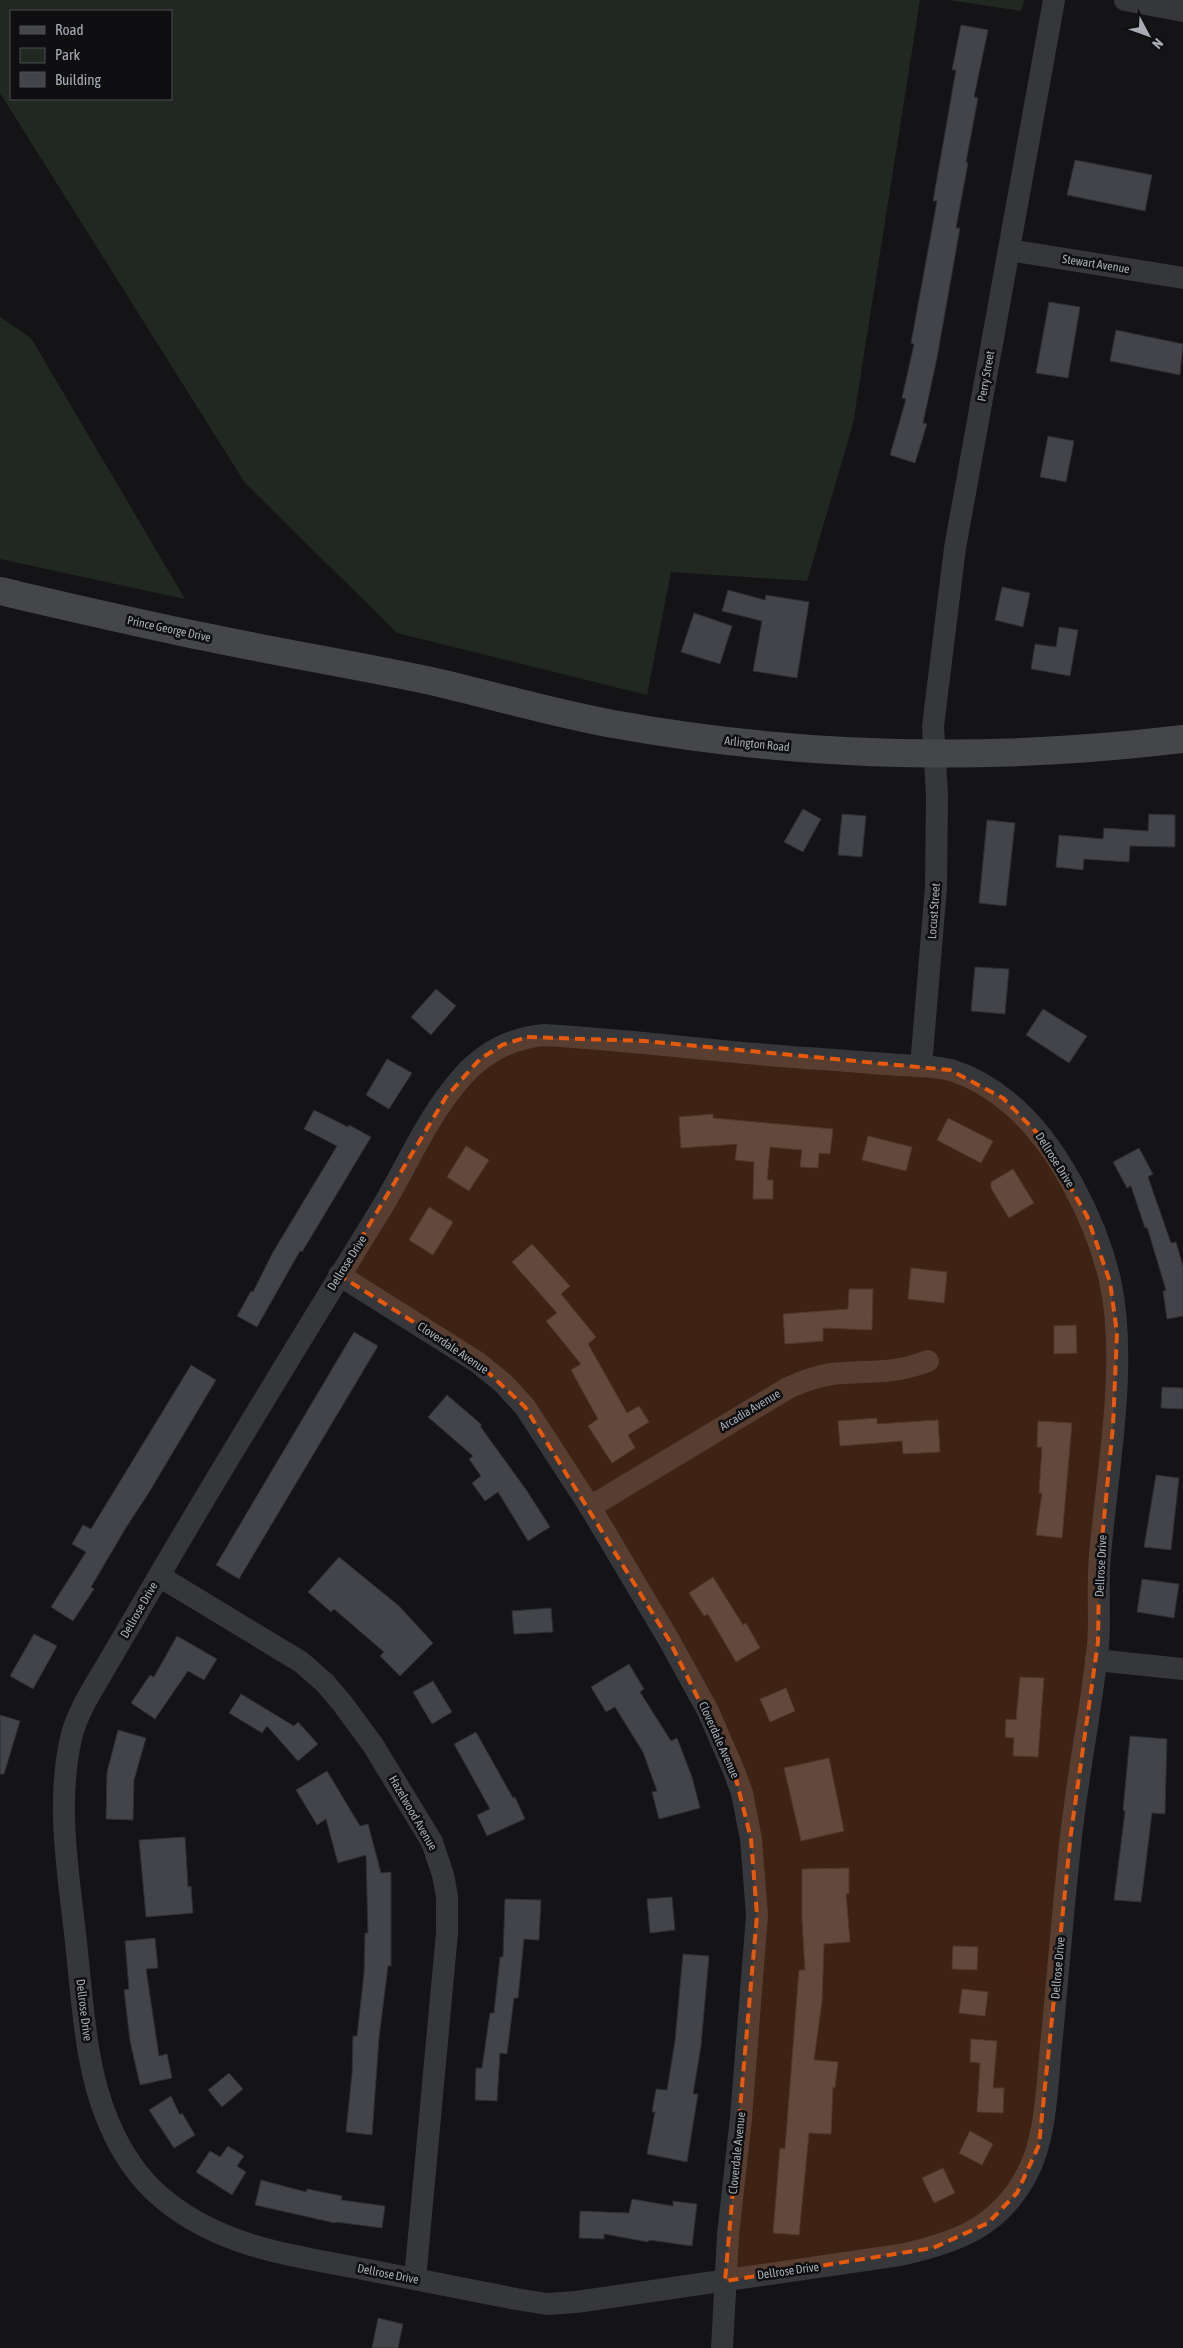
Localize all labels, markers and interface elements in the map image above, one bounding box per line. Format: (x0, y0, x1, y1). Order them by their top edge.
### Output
legend (10, 10, 172, 100)
north arrow (1123, 10, 1173, 60)
text: Road (55, 21, 84, 38)
text: N (1149, 35, 1167, 52)
text: Park (55, 46, 80, 63)
text: Building (55, 71, 101, 88)
street label: Stewart Avenue (1061, 252, 1131, 276)
street label: Perry Street (975, 349, 997, 402)
street label: Prince George Drive (126, 613, 212, 645)
street label: Arlington Road (724, 734, 790, 754)
street label: Locust Street (925, 882, 943, 940)
street label: Dellrose Drive (1033, 1130, 1077, 1190)
street label: Dellrose Drive (325, 1233, 369, 1293)
street label: Cloverdale Avenue (415, 1319, 491, 1377)
street label: Arcadia Avenue (717, 1386, 783, 1434)
street label: Dellrose Drive (1092, 1535, 1110, 1597)
street label: Dellrose Drive (117, 1580, 161, 1640)
street label: Cloverdale Avenue (696, 1699, 742, 1781)
street label: Hazelwood Avenue (386, 1773, 440, 1853)
street label: Dellrose Drive (1048, 1936, 1068, 2000)
street label: Dellrose Drive (73, 1978, 95, 2042)
street label: Cloverdale Avenue (726, 2111, 748, 2195)
street label: Dellrose Drive (756, 2260, 820, 2282)
street label: Dellrose Drive (356, 2261, 420, 2287)

